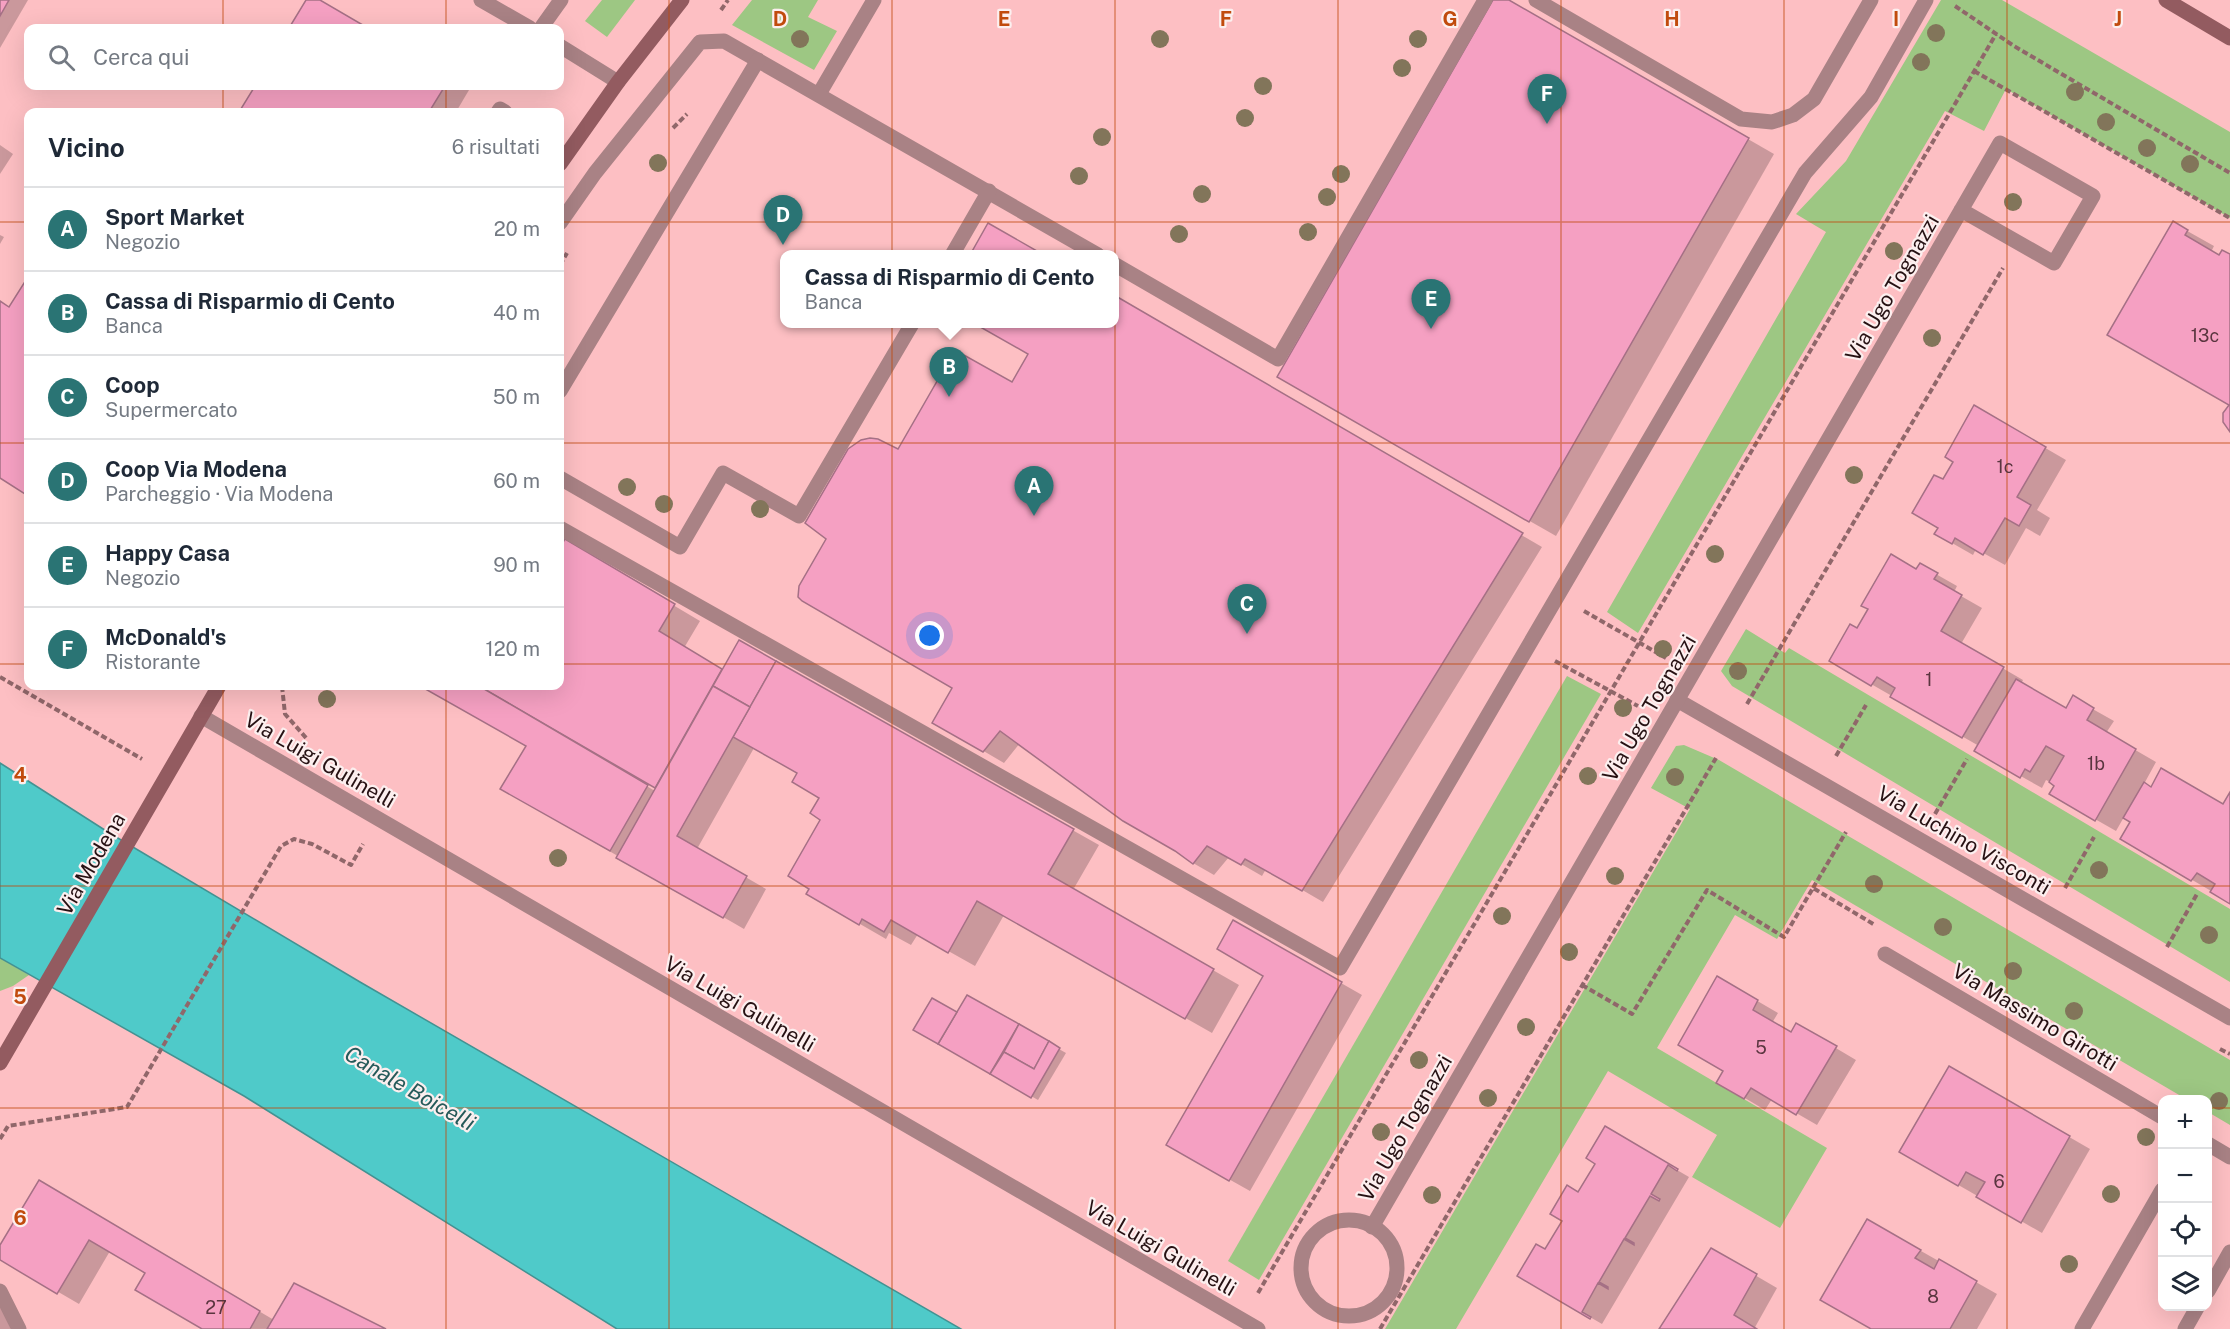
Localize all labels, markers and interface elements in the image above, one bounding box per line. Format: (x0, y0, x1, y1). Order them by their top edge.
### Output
text: D (773, 7, 787, 31)
text: E (998, 7, 1010, 31)
text: F (1220, 7, 1232, 31)
text: G (1442, 7, 1458, 31)
text: H (1664, 7, 1680, 31)
text: I (1893, 7, 1899, 31)
text: J (2114, 7, 2122, 31)
search box (24, 24, 564, 90)
icon: search (45, 41, 78, 74)
text: Cerca qui (93, 44, 190, 70)
pin: F (1528, 74, 1566, 124)
text: Vicino (48, 132, 125, 163)
text: 6 risultati (452, 135, 540, 159)
pin: D (764, 196, 802, 245)
text: Sport Market (105, 204, 245, 230)
street label: Via Ugo Tognazzi (1840, 210, 1944, 366)
text: A (60, 217, 75, 241)
text: 20 m (494, 217, 540, 241)
text: Negozio (105, 230, 180, 254)
popup (780, 250, 1119, 328)
text: Cassa di Risparmio di Cento (804, 264, 1095, 290)
pin: E (1412, 280, 1450, 329)
text: Cassa di Risparmio di Cento (105, 288, 395, 314)
text: Banca (804, 290, 862, 314)
text: B (61, 301, 74, 325)
text: 40 m (493, 301, 540, 325)
text: Banca (105, 314, 163, 338)
house number: 13c (2191, 325, 2219, 346)
pin: B (930, 348, 968, 397)
text: Coop (105, 372, 160, 398)
text: C (60, 385, 75, 409)
text: 50 m (493, 385, 540, 409)
text: Supermercato (105, 398, 238, 422)
text: Coop Via Modena (105, 456, 287, 482)
house number: 1c (1996, 456, 2014, 477)
pin: A (1014, 466, 1054, 516)
text: D (60, 469, 75, 493)
text: 60 m (493, 469, 540, 493)
text: Parcheggio · Via Modena (105, 482, 333, 506)
text: Happy Casa (105, 540, 230, 566)
text: E (61, 553, 74, 577)
text: 90 m (493, 553, 540, 577)
text: Negozio (105, 566, 180, 590)
pin: C (1228, 584, 1266, 634)
your location (915, 621, 944, 650)
text: McDonald's (105, 624, 226, 650)
street label: Via Ugo Tognazzi (1597, 630, 1701, 786)
text: F (61, 637, 74, 661)
text: 120 m (486, 637, 540, 661)
text: Ristorante (105, 650, 201, 674)
house number: 1 (1925, 669, 1933, 690)
street label: Via Luigi Gulinelli (240, 707, 400, 813)
house number: 1b (2087, 753, 2105, 774)
text: 4 (13, 763, 27, 787)
street label: Via Luchino Visconti (1873, 780, 2055, 900)
street label: Via Modena (52, 808, 130, 920)
street label: Via Luigi Gulinelli (660, 951, 820, 1057)
street label: Via Massimo Girotti (1948, 958, 2122, 1076)
text: 5 (13, 985, 27, 1009)
house number: 5 (1755, 1037, 1767, 1058)
water label: Canale Boicelli (340, 1040, 480, 1136)
street label: Via Ugo Tognazzi (1353, 1050, 1457, 1206)
map controls (2158, 1095, 2212, 1311)
button: + (2158, 1095, 2212, 1149)
button: − (2158, 1149, 2212, 1203)
house number: 6 (1993, 1171, 2005, 1192)
street label: Via Luigi Gulinelli (1081, 1195, 1241, 1301)
button: locate (2158, 1203, 2212, 1257)
text: 6 (13, 1206, 27, 1230)
button: layers (2158, 1257, 2212, 1311)
house number: 8 (1927, 1286, 1939, 1307)
house number: 27 (205, 1297, 227, 1318)

